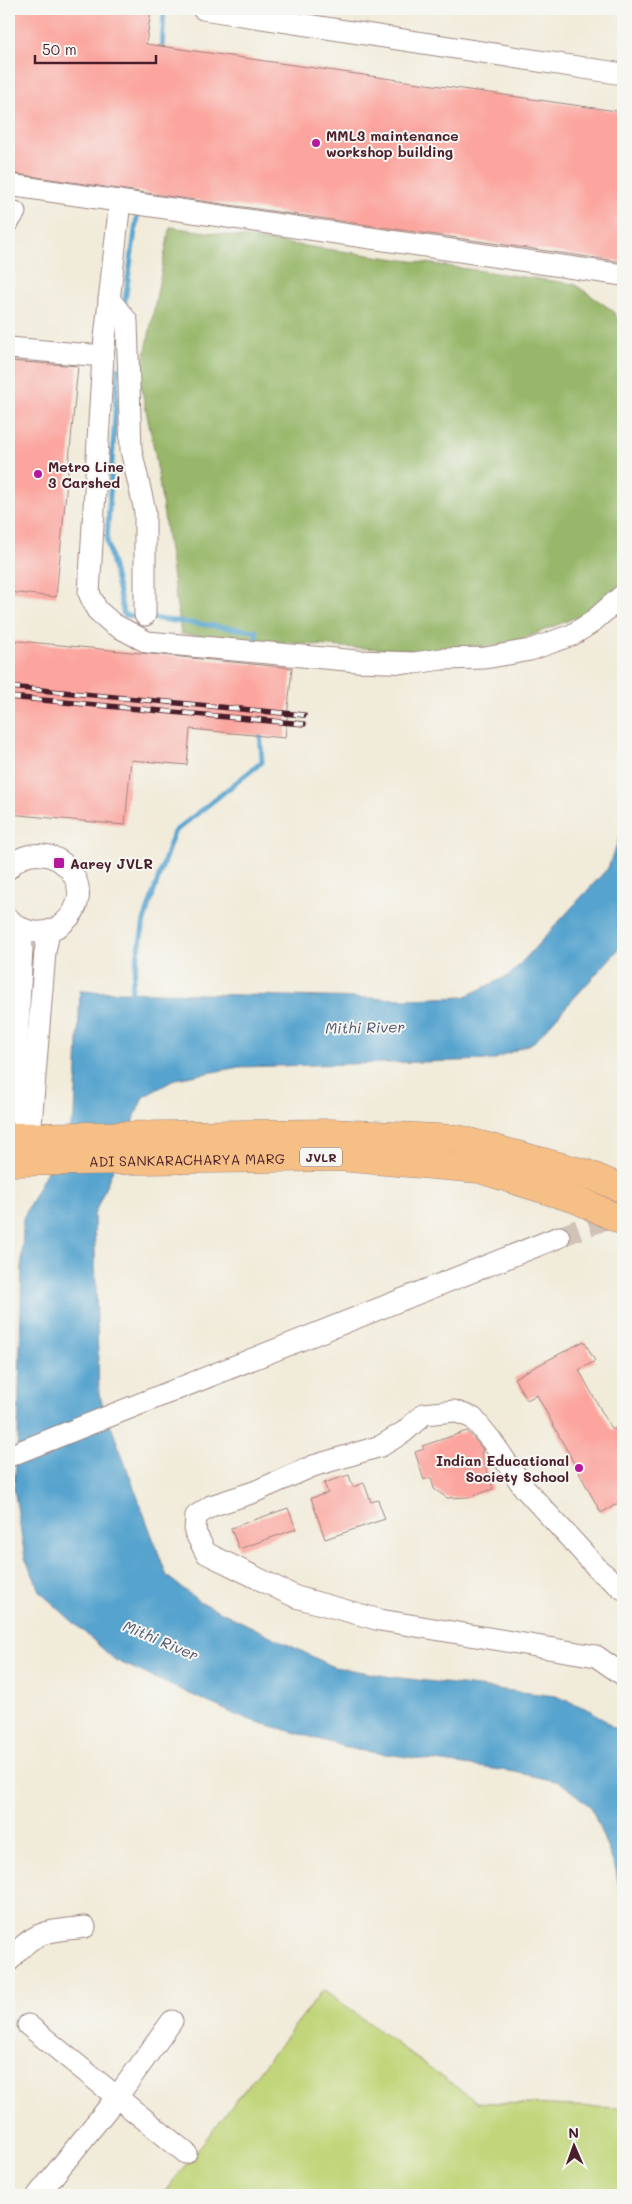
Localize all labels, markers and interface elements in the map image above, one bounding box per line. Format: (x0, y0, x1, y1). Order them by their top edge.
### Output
scale bar (35, 32, 156, 64)
text: 50 m (42, 39, 77, 59)
place label: MML3 maintenance workshop building (326, 126, 459, 161)
marker: MML3 maintenance workshop building (310, 137, 322, 149)
place label: Metro Line 3 Carshed (48, 457, 124, 492)
marker: Metro Line 3 Carshed (32, 468, 44, 480)
place label: Aarey JVLR (70, 854, 153, 873)
marker: Aarey JVLR (52, 856, 66, 870)
water label: Mithi River (325, 1016, 406, 1038)
street label: ADI SANKARACHARYA MARG (89, 1148, 285, 1170)
road number: JVLR (300, 1148, 342, 1166)
place label: Indian Educational Society School (436, 1451, 569, 1486)
marker: Indian Educational Society School (573, 1462, 585, 1474)
water label: Mithi River (120, 1615, 202, 1665)
north arrow (550, 2122, 600, 2172)
text: N (568, 2123, 579, 2142)

